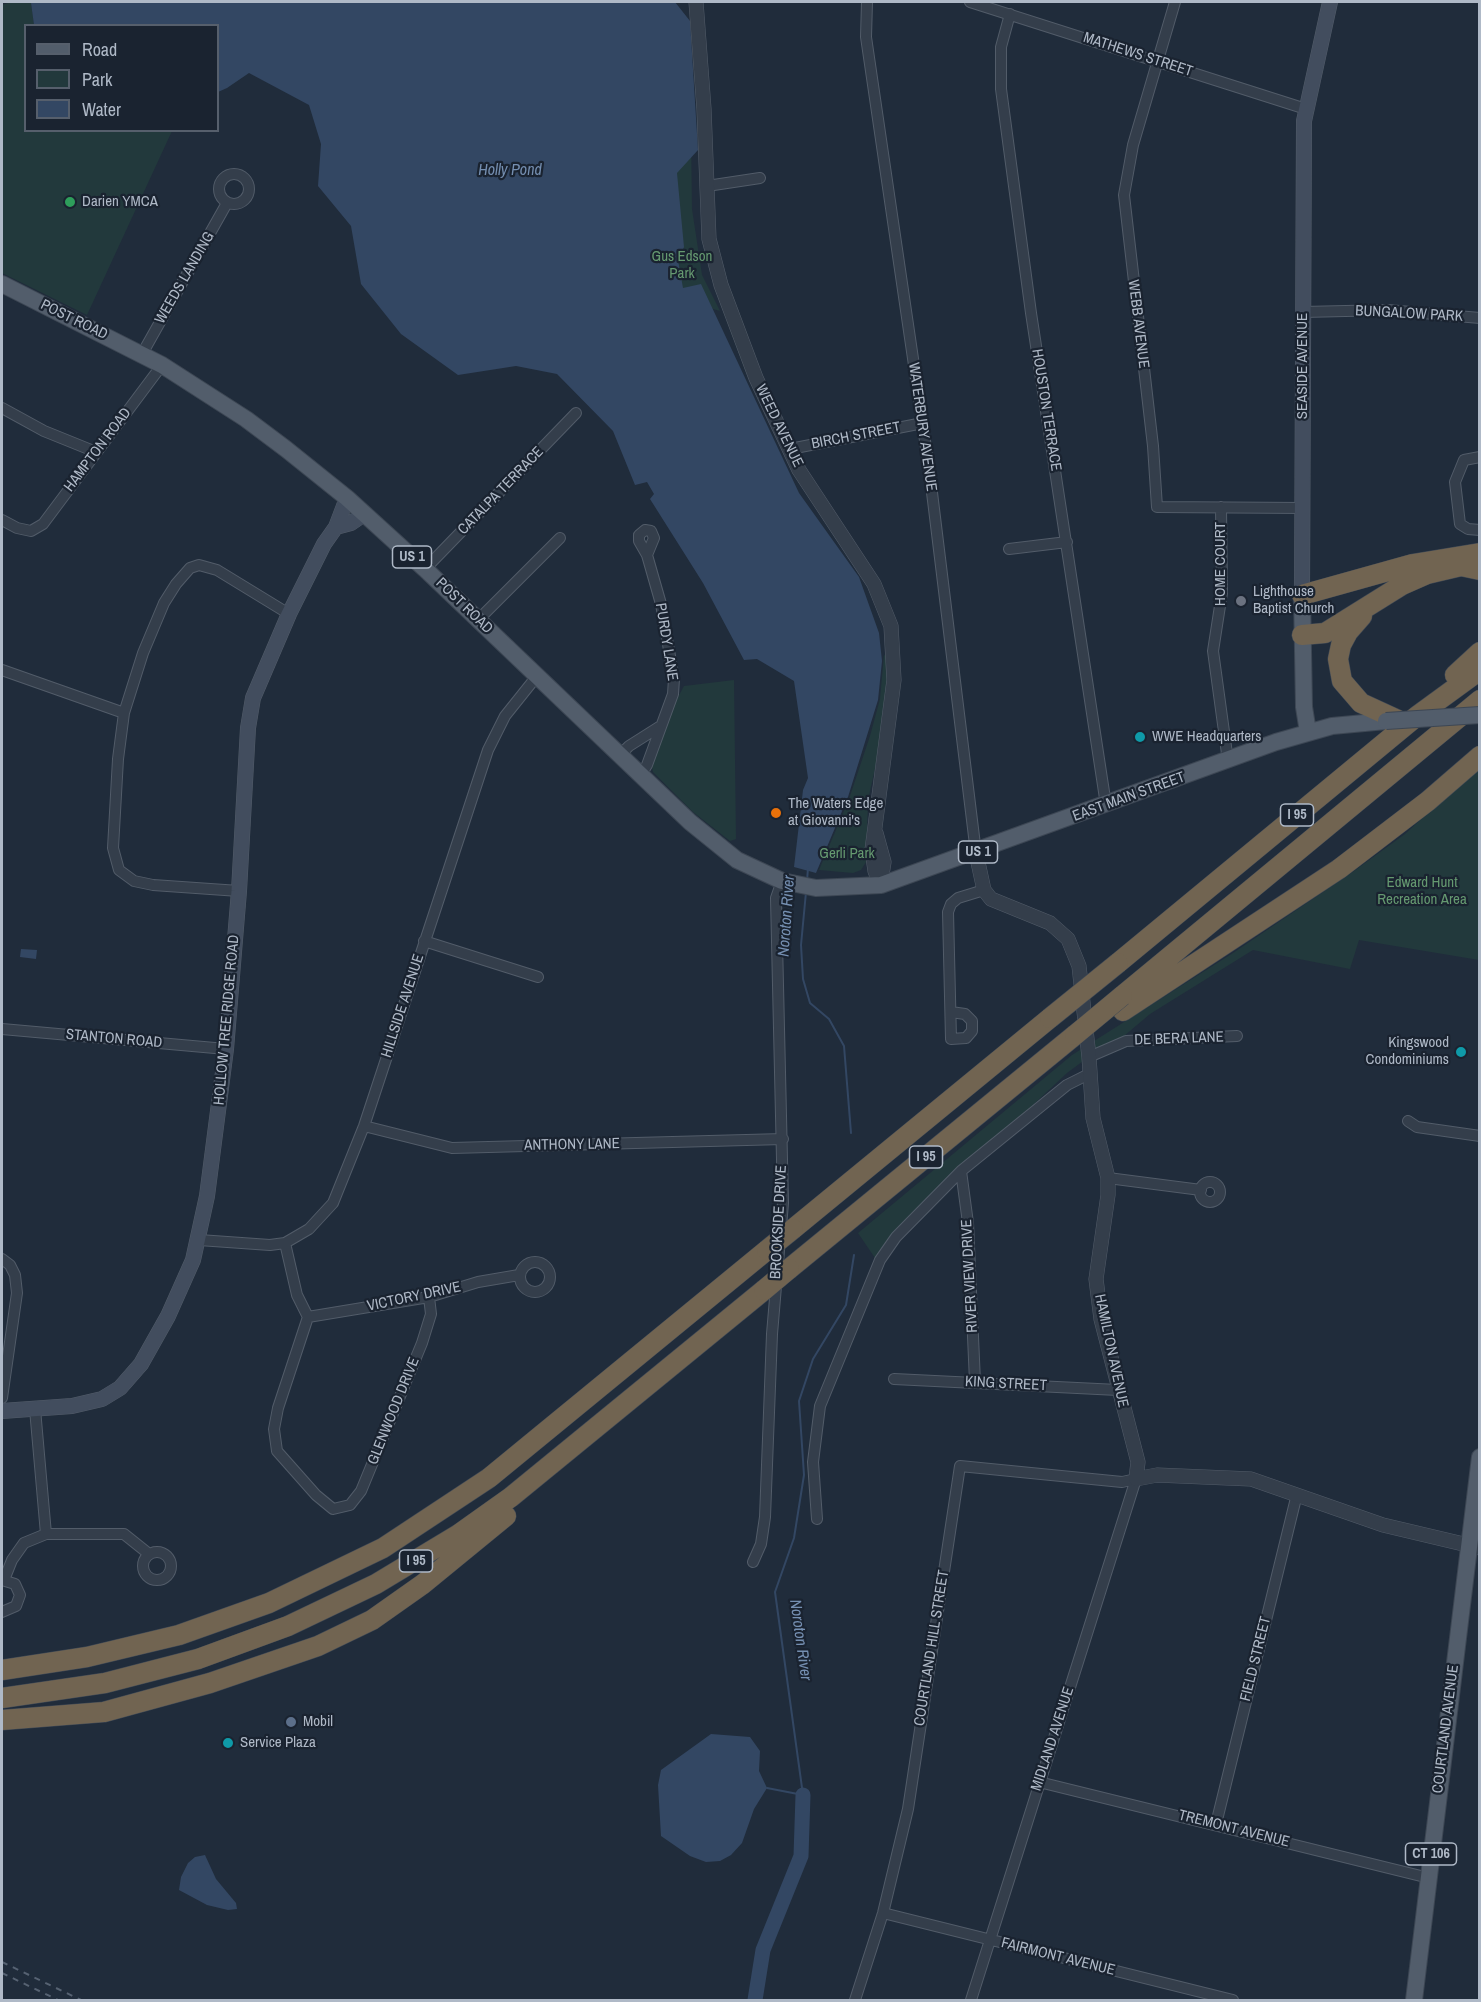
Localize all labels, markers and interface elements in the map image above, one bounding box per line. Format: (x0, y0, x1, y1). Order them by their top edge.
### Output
legend (24, 24, 219, 132)
street label: MATHEWS STREET (1081, 29, 1195, 81)
text: Road (82, 37, 117, 62)
text: Park (82, 67, 112, 92)
text: Water (82, 97, 121, 122)
water label: Holly Pond (478, 161, 542, 181)
place label: Darien YMCA (82, 193, 158, 211)
marker: Darien YMCA (63, 195, 77, 209)
street label: WEEDS LANDING (151, 229, 219, 327)
park label: Gus Edson Park (652, 248, 712, 283)
street label: WEBB AVENUE (1124, 279, 1152, 369)
street label: POST ROAD (37, 296, 111, 344)
street label: BUNGALOW PARK (1355, 302, 1463, 326)
street label: SEASIDE AVENUE (1294, 313, 1312, 419)
street label: HOUSTON TERRACE (1027, 348, 1065, 472)
street label: WATERBURY AVENUE (904, 361, 940, 493)
street label: WEED AVENUE (751, 382, 807, 470)
street label: HAMPTON ROAD (61, 405, 135, 495)
street label: BIRCH STREET (810, 419, 902, 453)
street label: CATALPA TERRACE (454, 443, 548, 539)
street label: HOME COURT (1212, 522, 1230, 606)
road number: US 1 (392, 546, 432, 568)
street label: POST ROAD (432, 574, 496, 638)
place label: Lighthouse Baptist Church (1253, 583, 1334, 618)
marker: Lighthouse Baptist Church (1234, 594, 1248, 608)
street label: PURDY LANE (651, 602, 681, 682)
place label: WWE Headquarters (1152, 728, 1261, 746)
marker: WWE Headquarters (1133, 730, 1147, 744)
street label: EAST MAIN STREET (1070, 768, 1188, 826)
place label: The Waters Edge at Giovanni's (788, 795, 883, 830)
road number: I 95 (1280, 804, 1314, 826)
marker: The Waters Edge at Giovanni's (769, 806, 783, 820)
road number: US 1 (958, 841, 998, 863)
park label: Gerli Park (819, 845, 875, 863)
park label: Edward Hunt Recreation Area (1377, 874, 1467, 909)
water label: Noroton River (775, 875, 799, 957)
street label: HOLLOW TREE RIDGE ROAD (211, 934, 243, 1106)
street label: HILLSIDE AVENUE (378, 952, 428, 1060)
street label: STANTON ROAD (65, 1026, 163, 1052)
street label: DE BERA LANE (1134, 1028, 1224, 1050)
place label: Kingswood Condominiums (1366, 1034, 1449, 1069)
marker: Kingswood Condominiums (1454, 1045, 1468, 1059)
street label: ANTHONY LANE (524, 1135, 620, 1155)
road number: I 95 (910, 1146, 942, 1168)
street label: BROOKSIDE DRIVE (767, 1165, 791, 1279)
street label: RIVER VIEW DRIVE (958, 1219, 982, 1333)
street label: VICTORY DRIVE (366, 1278, 462, 1316)
street label: HAMILTON AVENUE (1090, 1293, 1132, 1409)
street label: GLENWOOD DRIVE (364, 1355, 424, 1467)
street label: KING STREET (965, 1373, 1047, 1395)
road number: I 95 (400, 1550, 432, 1572)
street label: COURTLAND HILL STREET (911, 1569, 953, 1727)
water label: Noroton River (785, 1598, 815, 1682)
street label: FIELD STREET (1237, 1615, 1275, 1703)
street label: COURTLAND AVENUE (1429, 1664, 1463, 1794)
street label: MIDLAND AVENUE (1028, 1685, 1078, 1793)
place label: Mobil (303, 1713, 333, 1731)
marker: Mobil (284, 1715, 298, 1729)
place label: Service Plaza (240, 1734, 316, 1752)
marker: Service Plaza (221, 1736, 235, 1750)
street label: TREMONT AVENUE (1177, 1806, 1291, 1852)
road number: CT 106 (1406, 1843, 1456, 1865)
street label: FAIRMONT AVENUE (999, 1934, 1117, 1980)

